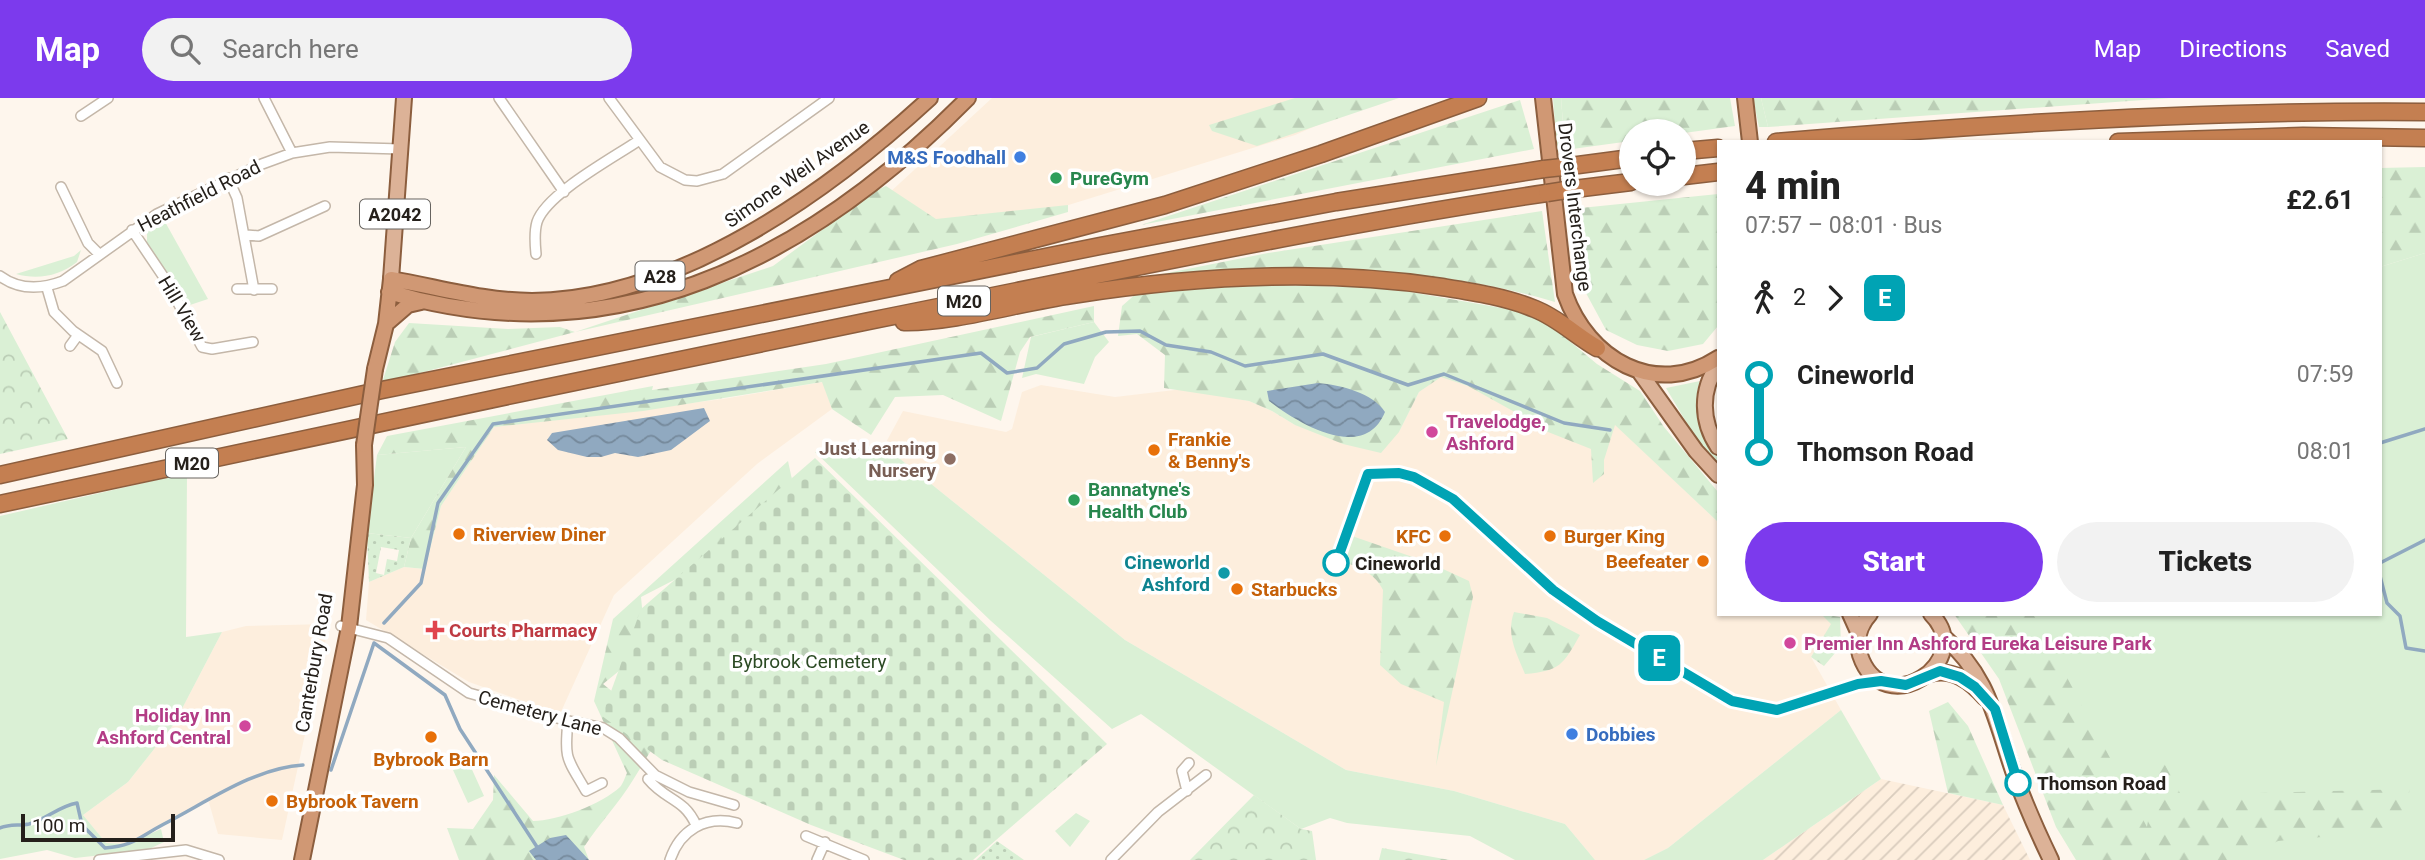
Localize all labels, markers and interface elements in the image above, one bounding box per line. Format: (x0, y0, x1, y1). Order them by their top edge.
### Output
search box (142, 18, 632, 81)
text: Map (35, 30, 100, 69)
icon: search (166, 30, 204, 68)
text: Search here (222, 34, 359, 64)
text: Map (2094, 35, 2141, 63)
text: Directions (2179, 35, 2287, 63)
text: Saved (2325, 35, 2390, 63)
street label: Simone Weil Avenue (720, 115, 874, 233)
map controls (1619, 119, 1696, 196)
button: locate (1619, 119, 1696, 196)
street label: Drovers Interchange (1553, 121, 1597, 293)
place label: M&S Foodhall (887, 146, 1006, 169)
marker: M&S Foodhall (1012, 149, 1028, 165)
street label: Heathfield Road (134, 155, 264, 237)
text: 4 min (1745, 164, 1841, 208)
place label: PureGym (1070, 167, 1149, 190)
marker: PureGym (1048, 170, 1064, 186)
text: £2.61 (2286, 185, 2354, 215)
road number: A2042 (360, 200, 430, 229)
text: 07:57 – 08:01 · Bus (1745, 212, 1942, 239)
road number: A28 (636, 261, 684, 290)
street label: Hill View (153, 272, 211, 346)
icon: walk (1745, 279, 1783, 317)
icon: forward (1816, 279, 1854, 317)
text: 2 (1793, 284, 1806, 311)
text: E (1878, 284, 1891, 312)
road number: M20 (938, 286, 990, 316)
text: Cineworld (1797, 360, 1914, 390)
text: 07:59 (2297, 361, 2354, 388)
place label: Travelodge, Ashford (1446, 410, 1546, 455)
marker: Travelodge, Ashford (1424, 424, 1440, 440)
place label: Frankie & Benny's (1168, 428, 1251, 473)
place label: Just Learning Nursery (819, 437, 936, 482)
text: Thomson Road (1797, 437, 1974, 467)
text: 08:01 (2297, 438, 2354, 465)
marker: Frankie & Benny's (1146, 442, 1162, 458)
road number: M20 (166, 449, 218, 478)
marker: Just Learning Nursery (942, 451, 958, 467)
place label: Bannatyne's Health Club (1088, 478, 1191, 523)
marker: Bannatyne's Health Club (1066, 492, 1082, 508)
button: Start (1745, 522, 2043, 602)
button: Tickets (2057, 522, 2354, 602)
place label: Riverview Diner (473, 523, 606, 546)
place label: KFC (1396, 525, 1431, 548)
place label: Burger King (1564, 525, 1665, 548)
marker: Riverview Diner (451, 526, 467, 542)
marker: KFC (1437, 528, 1453, 544)
marker: Burger King (1542, 528, 1558, 544)
marker: Cineworld (1323, 550, 1349, 576)
place label: Beefeater (1606, 550, 1689, 573)
place label: Cineworld Ashford (1124, 551, 1210, 596)
place label: Cineworld (1355, 552, 1441, 575)
marker: Beefeater (1695, 553, 1711, 569)
marker: Cineworld Ashford (1216, 565, 1232, 581)
place label: Starbucks (1251, 578, 1338, 601)
marker: Starbucks (1229, 581, 1245, 597)
street label: Canterbury Road (290, 592, 338, 734)
place label: Courts Pharmacy (449, 619, 598, 642)
marker: Courts Pharmacy (427, 622, 443, 638)
place label: Premier Inn Ashford Eureka Leisure Park (1804, 632, 2152, 655)
line badge: E (1636, 635, 1682, 681)
marker: Premier Inn Ashford Eureka Leisure Park (1782, 635, 1798, 651)
text: E (1652, 644, 1666, 672)
park label: Bybrook Cemetery (732, 650, 886, 673)
street label: Cemetery Lane (476, 685, 604, 741)
place label: Holiday Inn Ashford Central (96, 704, 231, 749)
marker: Holiday Inn Ashford Central (237, 718, 253, 734)
place label: Dobbies (1586, 723, 1656, 746)
marker: Dobbies (1564, 726, 1580, 742)
marker: Bybrook Barn (423, 729, 439, 745)
place label: Bybrook Barn (373, 748, 489, 771)
marker: Thomson Road (2005, 770, 2031, 796)
place label: Thomson Road (2037, 772, 2166, 795)
place label: Bybrook Tavern (286, 790, 419, 813)
marker: Bybrook Tavern (264, 793, 280, 809)
scale bar (21, 811, 175, 843)
text: 100 m (32, 814, 85, 837)

